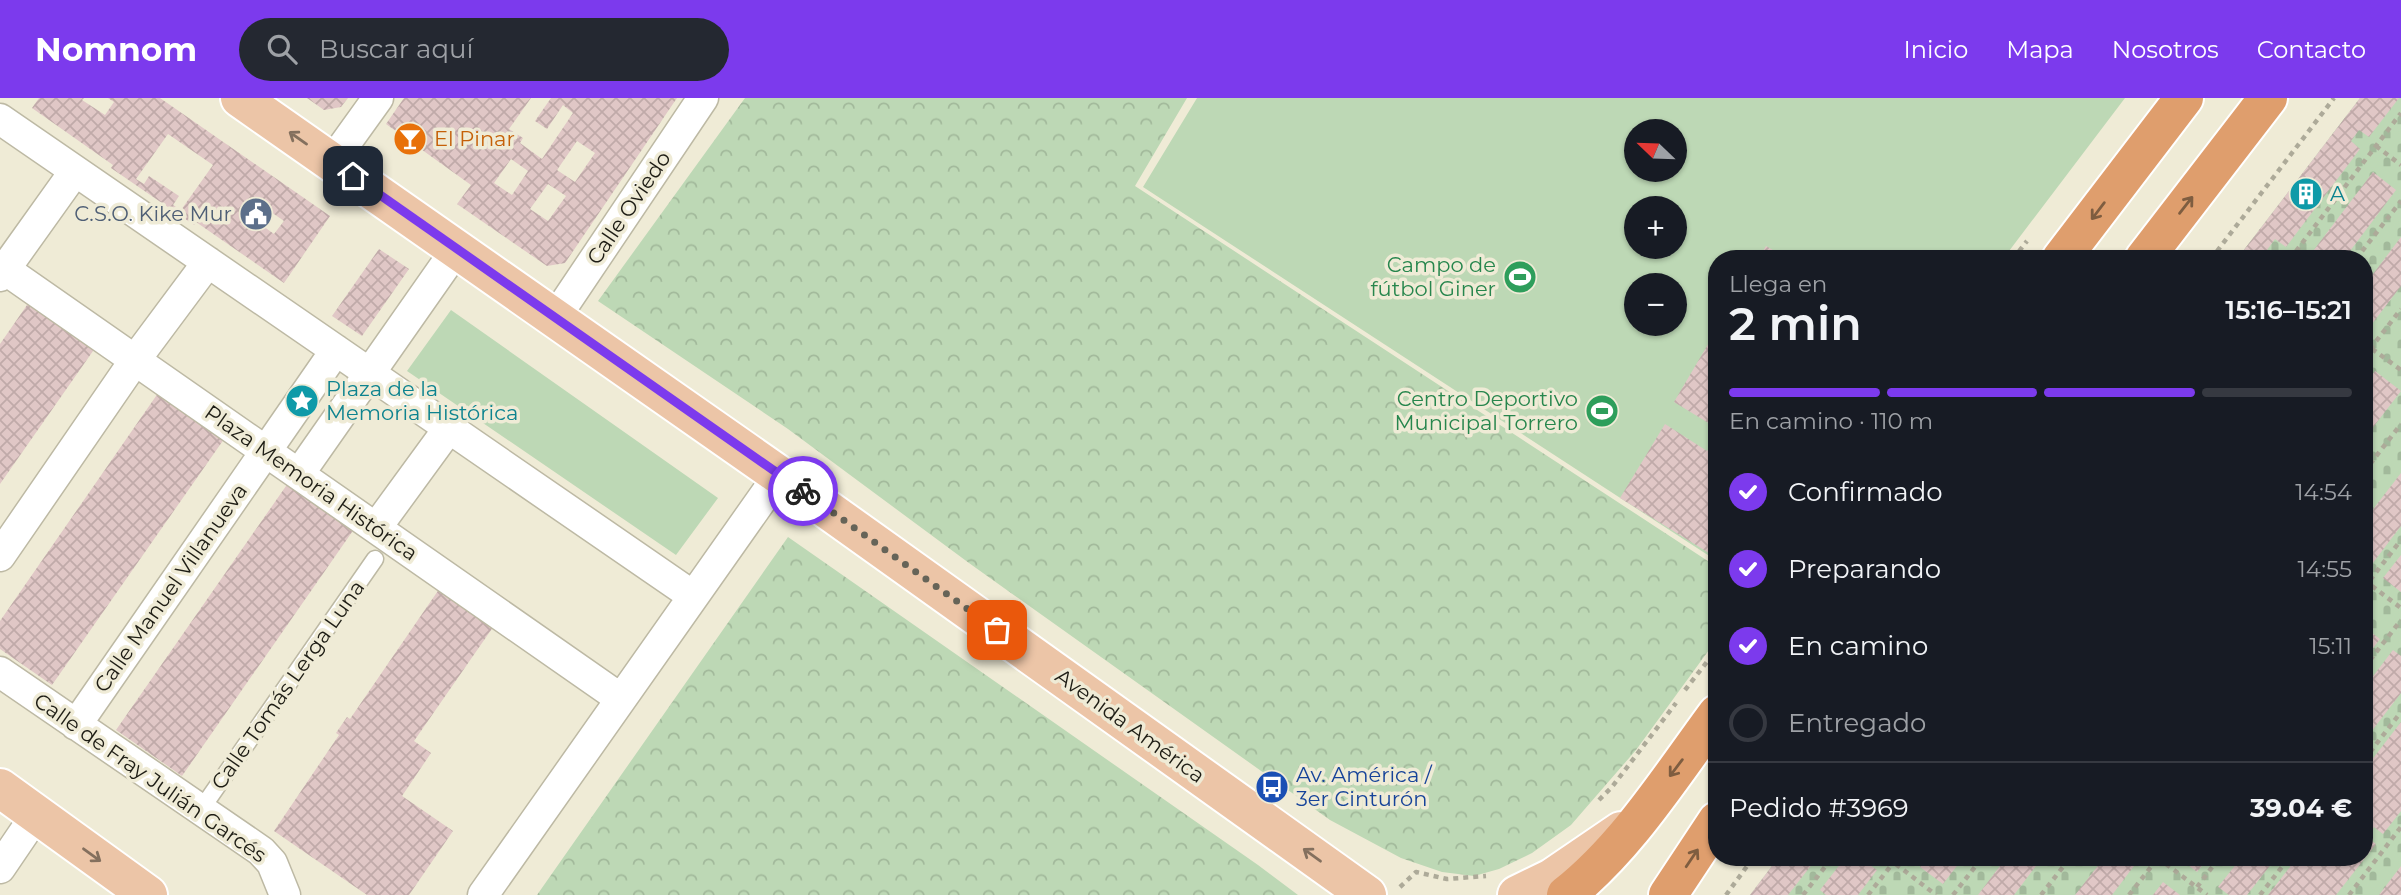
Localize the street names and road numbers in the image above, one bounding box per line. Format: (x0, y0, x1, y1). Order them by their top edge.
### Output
street label: Calle Oviedo (581, 146, 676, 269)
street label: Plaza Memoria Histórica (200, 399, 423, 566)
street label: Calle Manuel Villanueva (89, 479, 252, 697)
street label: Calle Tomás Lerga Luna (206, 575, 369, 794)
street label: Avenida América (1051, 663, 1210, 788)
street label: Calle de Fray Julián Garcés (29, 688, 271, 868)

